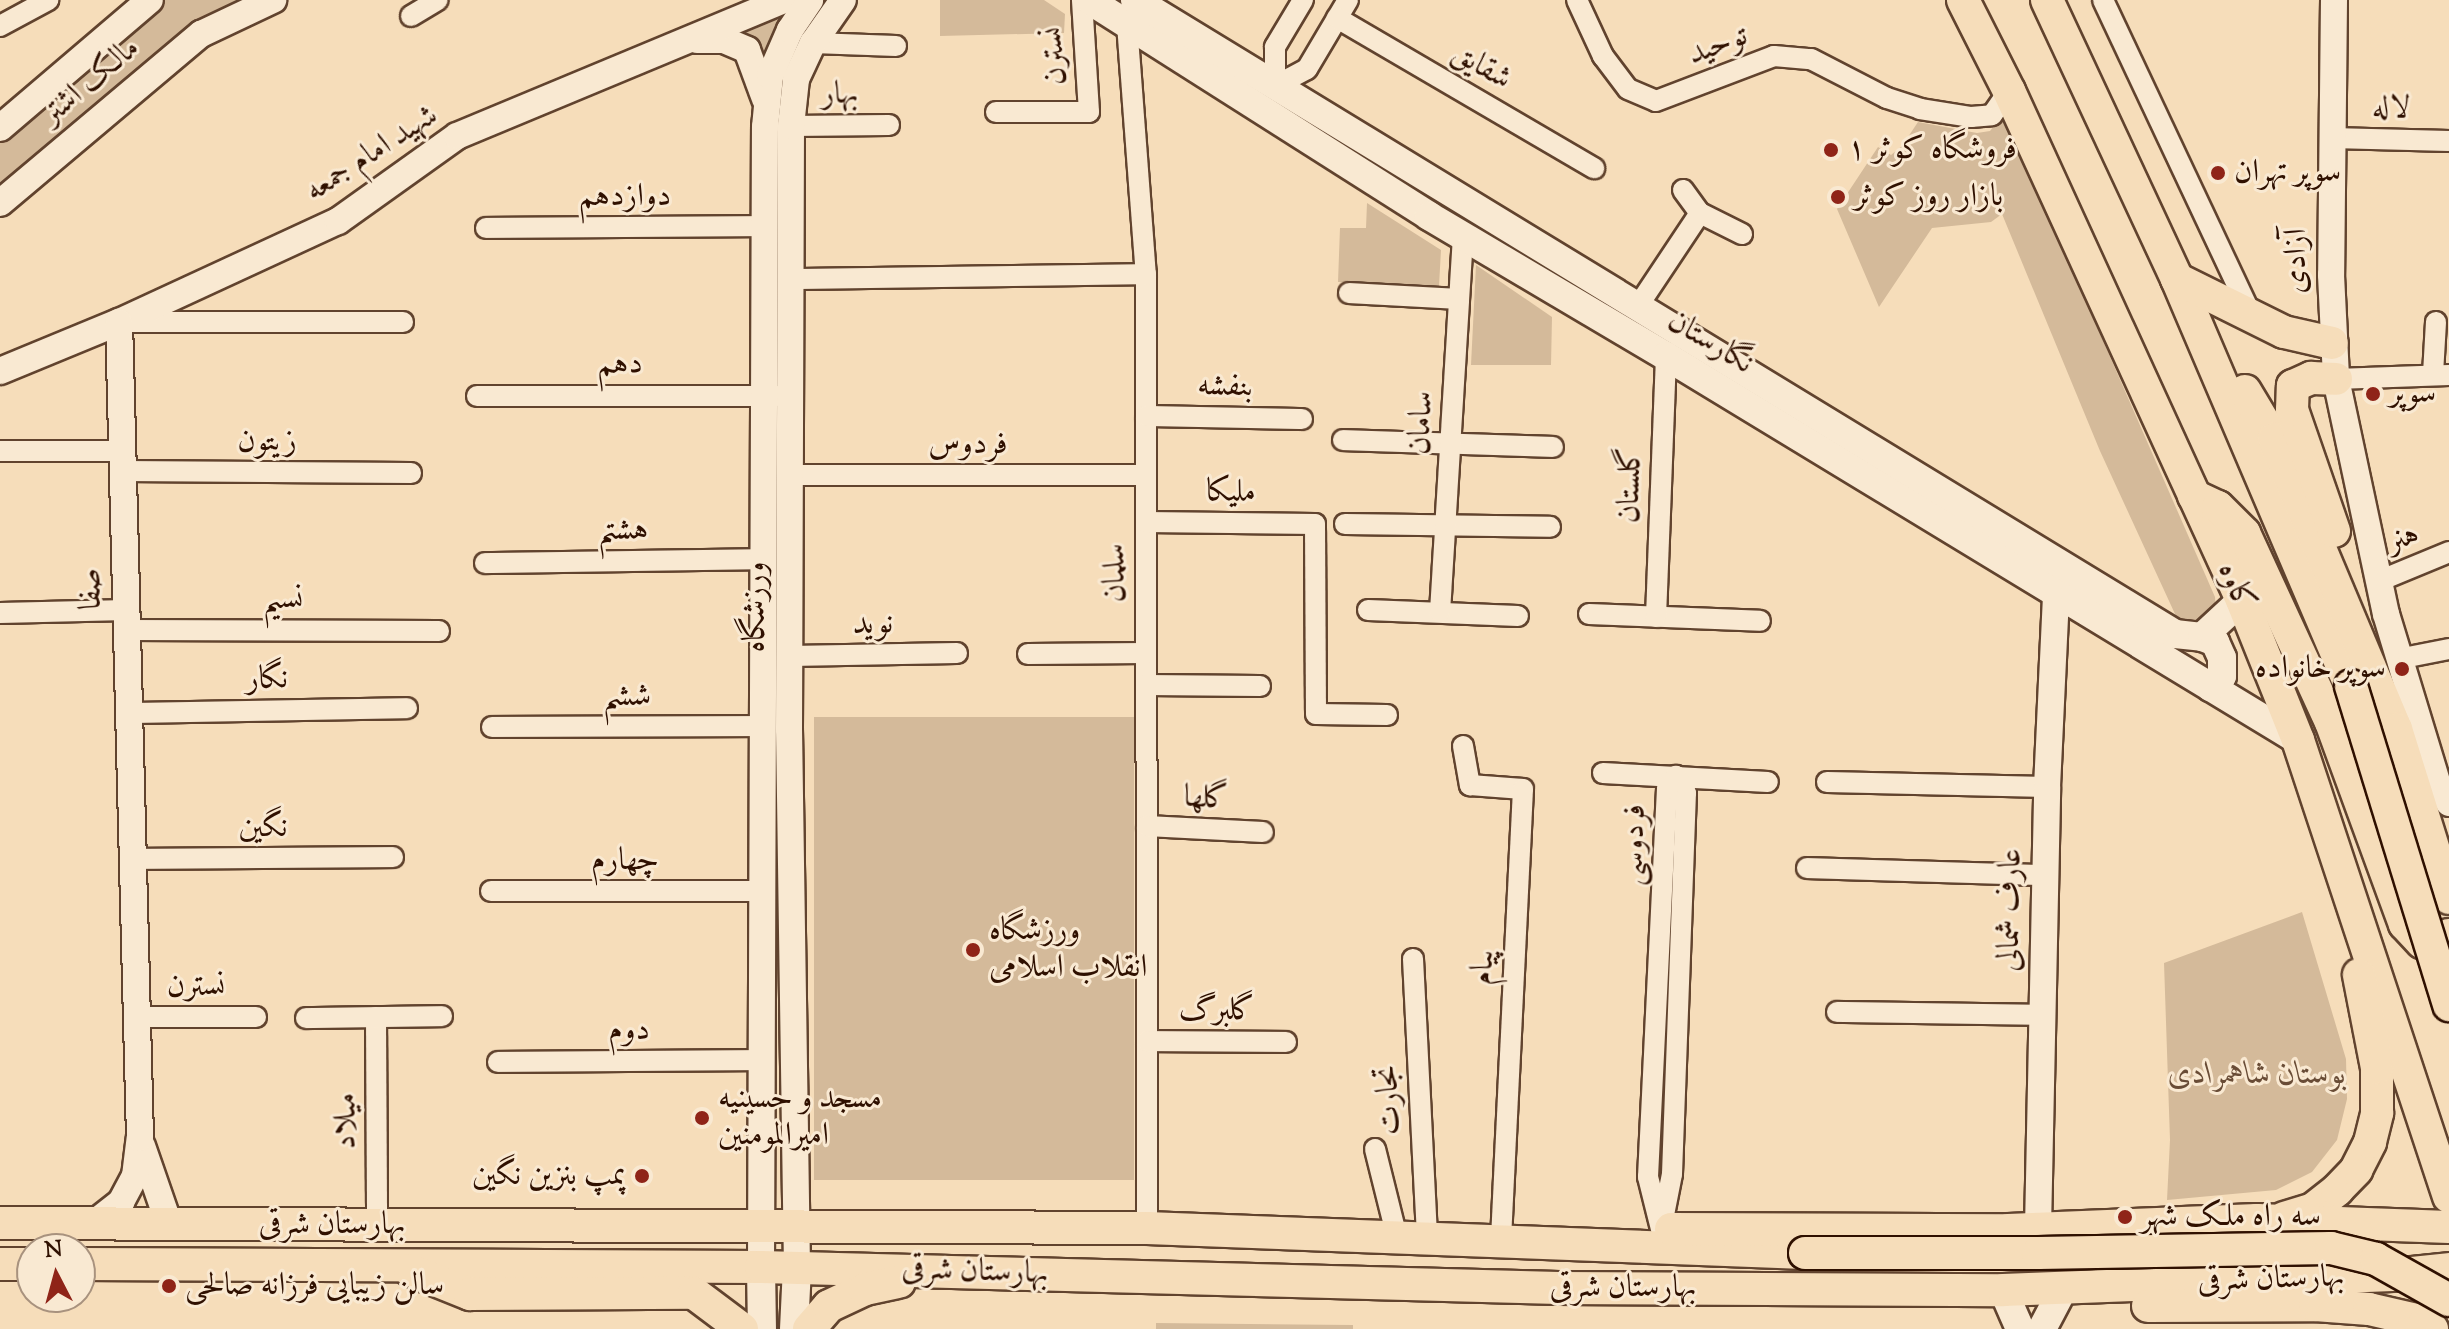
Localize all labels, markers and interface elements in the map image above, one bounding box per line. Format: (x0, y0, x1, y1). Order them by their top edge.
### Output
street label: توحید (1683, 17, 1753, 75)
street label: نسترن (1034, 25, 1076, 87)
street label: مالک اشتر (34, 30, 148, 134)
street label: شقایق (1444, 35, 1518, 99)
street label: بهار (821, 75, 859, 115)
street label: لاله (2371, 89, 2411, 129)
street label: شهید امام جمعه (298, 97, 446, 211)
place label: فروشگاه کوثر ۱ (1847, 131, 2017, 169)
marker: فروشگاه کوثر ۱ (1822, 141, 1840, 159)
place label: سوپر تهران (2234, 154, 2341, 192)
marker: سوپر تهران (2209, 164, 2227, 182)
street label: دوازدهم (579, 178, 671, 216)
place label: بازار روز کوثر (1854, 178, 2003, 216)
marker: بازار روز کوثر (1829, 188, 1847, 206)
street label: آزادی (2278, 228, 2316, 294)
street label: نگارستان (1660, 302, 1760, 384)
street label: دهم (597, 345, 643, 385)
street label: بنفشه (1197, 367, 1253, 407)
place label: سوپر (2389, 375, 2436, 413)
marker: سوپر (2364, 385, 2382, 403)
street label: سامان (1401, 390, 1443, 456)
street label: زیتون (237, 423, 297, 461)
street label: فردوس (928, 426, 1008, 464)
street label: گلستان (1610, 446, 1652, 524)
street label: ملیکا (1206, 473, 1256, 513)
street label: هشتم (597, 511, 649, 551)
street label: هنر (2381, 515, 2425, 563)
street label: سلمان (1097, 544, 1135, 602)
street label: کاوه (2207, 557, 2263, 617)
street label: ورزشگاه (737, 561, 775, 653)
street label: صفا (72, 568, 112, 610)
street label: نسیم (263, 581, 303, 619)
street label: نوید (852, 605, 894, 645)
place label: سوپر خانواده (2255, 650, 2386, 688)
street label: نگار (246, 660, 288, 700)
marker: سوپر خانواده (2393, 660, 2411, 678)
street label: ششم (603, 678, 651, 716)
street label: گلها (1183, 779, 1229, 819)
street label: فردوسی (1614, 803, 1656, 887)
street label: نگین (238, 809, 288, 847)
street label: چهارم (591, 842, 659, 880)
street label: عارف شمالی (1991, 848, 2031, 972)
place label: ورزشگاه انقلاب اسلامی (989, 913, 1147, 988)
marker: ورزشگاه انقلاب اسلامی (964, 941, 982, 959)
street label: پیام (1464, 948, 1504, 986)
street label: نسترن (167, 968, 225, 1006)
street label: گلبرگ (1179, 992, 1255, 1030)
street label: دوم (608, 1012, 650, 1050)
park label: بوستان شاهمرادی (2167, 1056, 2347, 1094)
street label: تجارت (1369, 1064, 1411, 1136)
place label: مسجد و حسینیه امیرالمومنین (718, 1081, 882, 1156)
street label: میلاد (328, 1093, 366, 1149)
marker: مسجد و حسینیه امیرالمومنین (693, 1109, 711, 1127)
place label: پمپ بنزین نگین (472, 1157, 626, 1195)
marker: پمپ بنزین نگین (633, 1167, 651, 1185)
place label: سه راه ملک شهر (2141, 1198, 2321, 1236)
street label: بهارستان شرقی (258, 1206, 406, 1244)
marker: سه راه ملک شهر (2116, 1208, 2134, 1226)
north arrow (16, 1233, 96, 1313)
text: N (43, 1234, 64, 1268)
street label: بهارستان شرقی (901, 1250, 1049, 1294)
street label: بهارستان شرقی (2197, 1258, 2345, 1302)
place label: سالن زیبایی فرزانه صالحی (185, 1267, 444, 1305)
street label: بهارستان شرقی (1549, 1269, 1697, 1307)
marker: سالن زیبایی فرزانه صالحی (160, 1277, 178, 1295)

